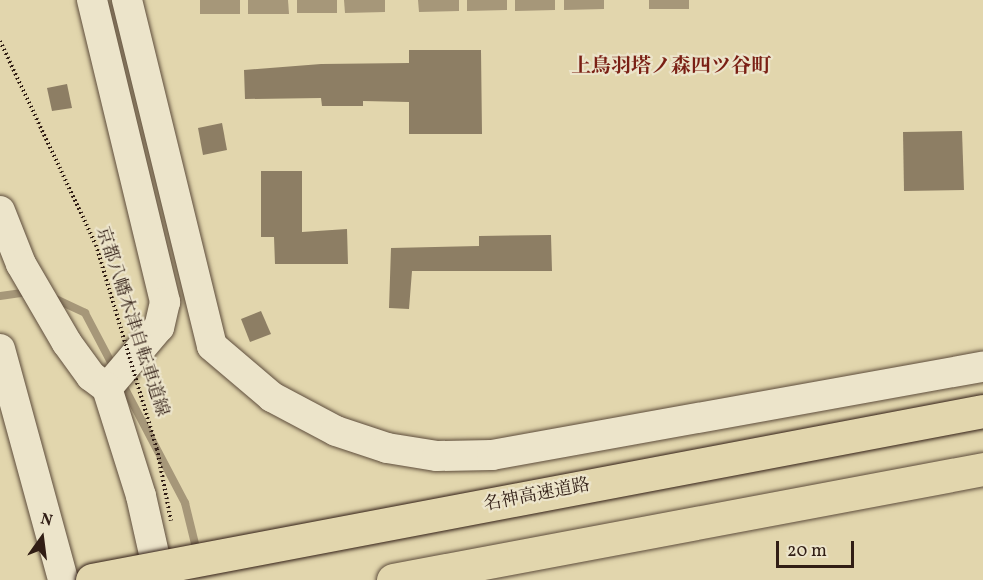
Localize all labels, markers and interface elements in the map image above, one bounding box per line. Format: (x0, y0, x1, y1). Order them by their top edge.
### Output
district label: 上鳥羽塔ノ森四ツ谷町 (571, 55, 771, 79)
street label: 京都八幡木津自転車道線 (90, 225, 172, 419)
street label: 名神高速道路 (482, 475, 592, 517)
north arrow (12, 508, 72, 568)
text: N (38, 508, 55, 533)
scale bar (779, 529, 857, 567)
text: 20 m (787, 539, 827, 564)

